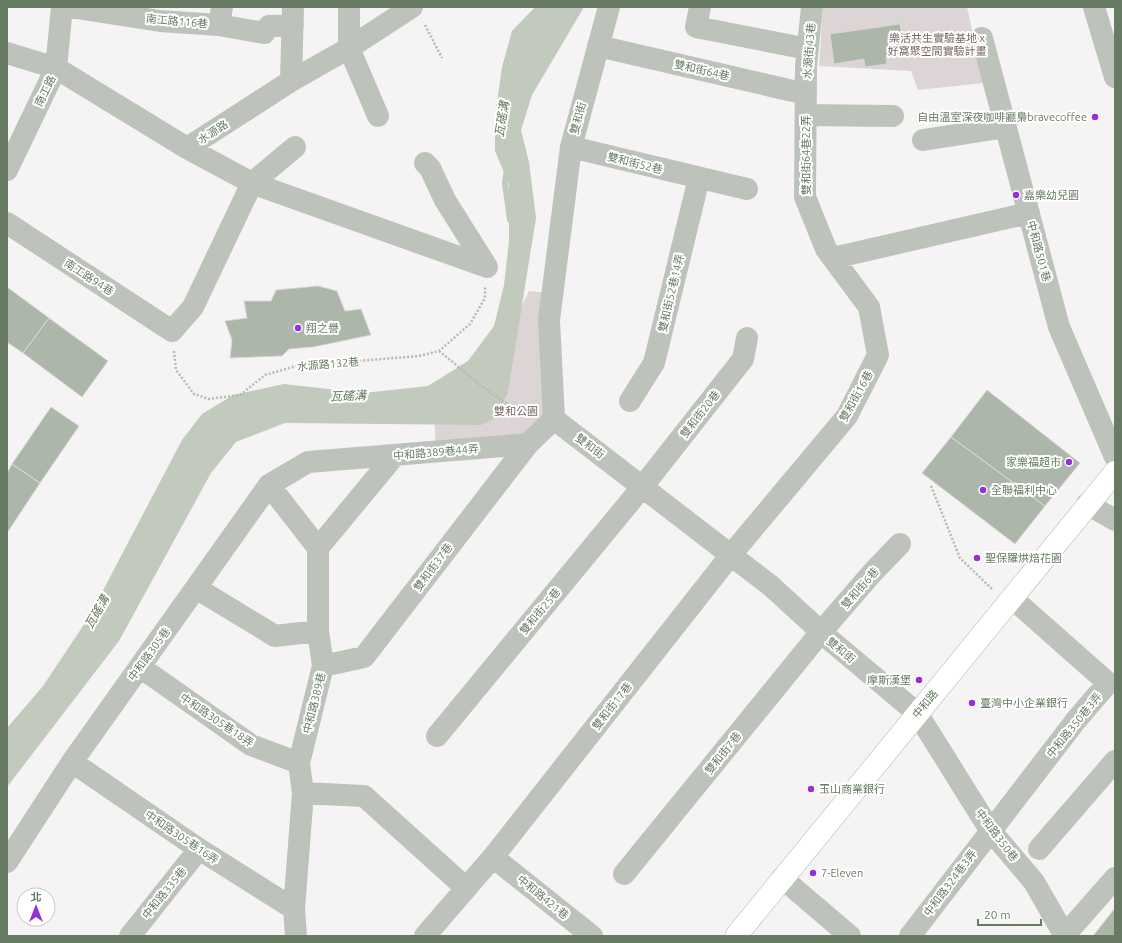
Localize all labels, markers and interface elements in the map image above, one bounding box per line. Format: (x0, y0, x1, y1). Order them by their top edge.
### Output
street label: 南工路116巷 (145, 12, 209, 30)
street label: 水源街43巷 (801, 22, 817, 80)
park label: 樂活共生實驗基地 x 好窩聚空間實驗計畫 (888, 32, 987, 57)
street label: 雙和街64巷 (673, 58, 731, 82)
street label: 南工路 (32, 74, 58, 108)
water label: 瓦磘溝 (492, 98, 511, 138)
street label: 雙和街 (568, 101, 588, 135)
place label: 自由溫室深夜咖啡廳梟bravecoffee (917, 111, 1087, 123)
marker: 自由溫室深夜咖啡廳梟bravecoffee (1090, 112, 1100, 122)
street label: 雙和街64巷22弄 (800, 115, 812, 195)
street label: 水源路 (196, 118, 230, 146)
street label: 雙和街52巷 (606, 150, 664, 176)
place label: 嘉樂幼兒園 (1024, 189, 1079, 201)
marker: 嘉樂幼兒園 (1011, 190, 1021, 200)
street label: 中和路501巷 (1025, 219, 1053, 283)
street label: 雙和街52巷14弄 (656, 253, 686, 333)
street label: 南工路94巷 (62, 257, 116, 297)
place label: 翔之譽 (306, 322, 339, 334)
marker: 翔之譽 (293, 323, 303, 333)
street label: 水源路132巷 (296, 355, 360, 373)
street label: 雙和街16巷 (837, 368, 875, 424)
water label: 瓦磘溝 (330, 388, 368, 403)
street label: 雙和街20巷 (678, 388, 722, 440)
park label: 雙和公園 (494, 405, 538, 417)
street label: 雙和街 (573, 431, 607, 461)
street label: 中和路389巷44弄 (393, 442, 479, 462)
place label: 家樂福超市 (1006, 456, 1061, 468)
marker: 家樂福超市 (1064, 457, 1074, 467)
place label: 全聯福利中心 (991, 484, 1057, 496)
marker: 全聯福利中心 (978, 485, 988, 495)
street label: 雙和街37巷 (411, 541, 455, 593)
place label: 聖保羅烘焙花園 (985, 552, 1062, 564)
marker: 聖保羅烘焙花園 (972, 553, 982, 563)
street label: 雙和街6巷 (839, 565, 881, 611)
street label: 雙和街25巷 (517, 586, 563, 636)
water label: 瓦磘溝 (82, 591, 112, 631)
street label: 中和路305巷 (126, 625, 172, 683)
street label: 雙和街 (825, 635, 857, 665)
street label: 中和路389巷 (301, 671, 327, 735)
place label: 摩斯漢堡 (867, 674, 911, 686)
marker: 摩斯漢堡 (914, 675, 924, 685)
street label: 雙和街17巷 (590, 680, 634, 732)
street label: 中和路 (910, 688, 940, 720)
street label: 中和路350巷3弄 (1044, 690, 1104, 760)
street label: 中和路305巷18弄 (178, 691, 256, 749)
place label: 臺灣中小企業銀行 (980, 697, 1068, 709)
marker: 臺灣中小企業銀行 (967, 698, 977, 708)
street label: 雙和街7巷 (703, 730, 743, 776)
place label: 玉山商業銀行 (819, 783, 885, 795)
marker: 玉山商業銀行 (806, 784, 816, 794)
street label: 中和路350巷 (973, 806, 1021, 864)
street label: 中和路305巷16弄 (143, 808, 221, 866)
street label: 中和路324巷3弄 (921, 848, 979, 918)
street label: 中和路335巷 (140, 865, 188, 921)
place label: 7-Eleven (821, 867, 863, 879)
marker: 7-Eleven (808, 868, 818, 878)
street label: 中和路421巷 (515, 873, 571, 921)
north arrow (16, 887, 56, 927)
text: 北 (31, 891, 42, 903)
scale bar (978, 901, 1041, 927)
text: 20 m (984, 908, 1011, 921)

